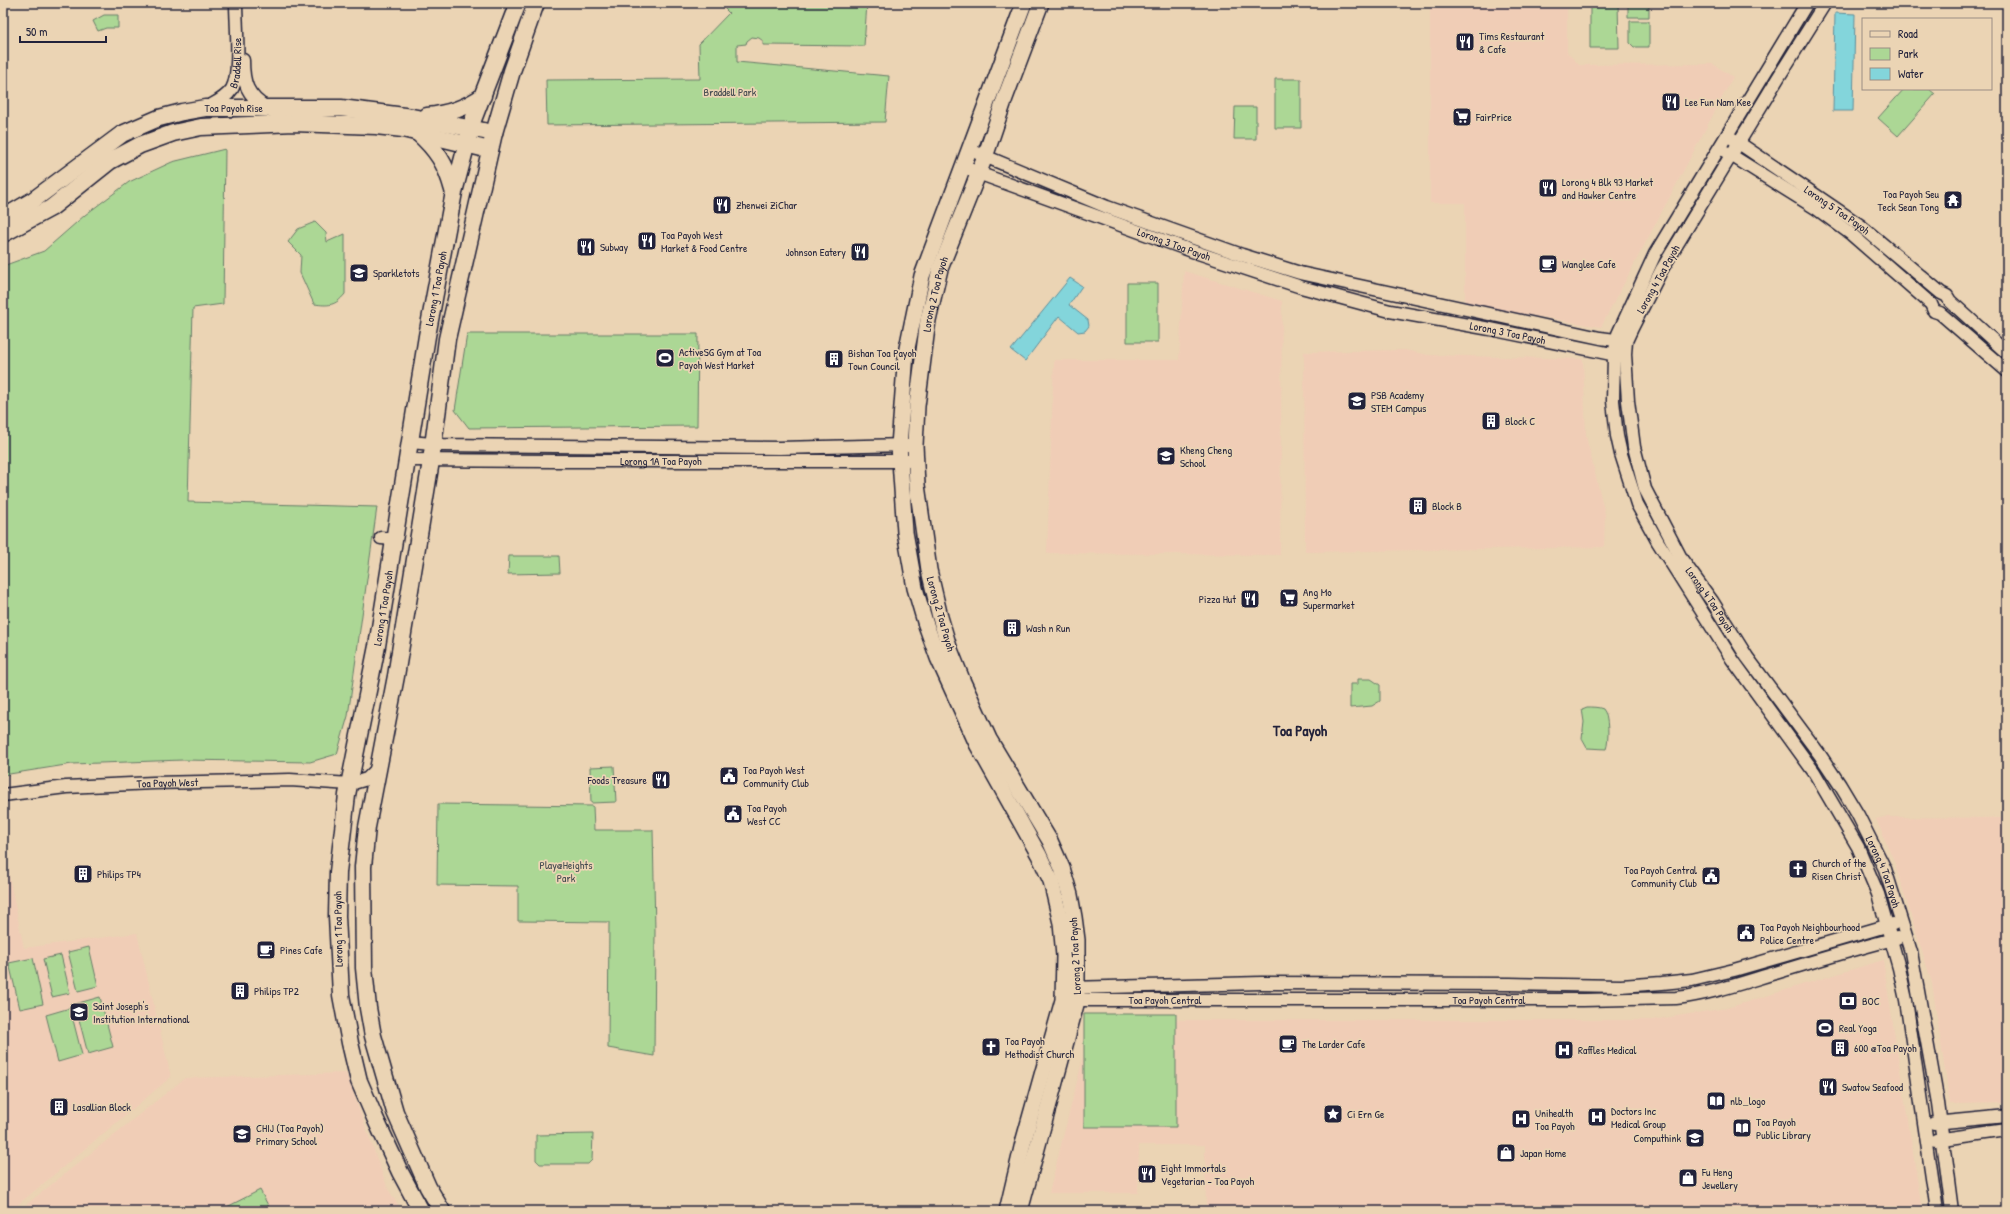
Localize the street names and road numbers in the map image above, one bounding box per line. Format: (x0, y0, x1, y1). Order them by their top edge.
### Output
street label: Braddell Rise (226, 37, 244, 90)
street label: Toa Payoh Rise (205, 101, 264, 115)
street label: Lorong 5 Toa Payoh (1802, 183, 1873, 238)
street label: Lorong 3 Toa Payoh (1135, 225, 1213, 264)
street label: Lorong 4 Toa Payoh (1633, 242, 1683, 316)
street label: Lorong 1 Toa Payoh (422, 249, 450, 327)
street label: Lorong 2 Toa Payoh (920, 254, 951, 333)
street label: Lorong 3 Toa Payoh (1469, 319, 1547, 347)
street label: Lorong 1A Toa Payoh (620, 454, 702, 468)
street label: Lorong 4 Toa Payoh (1683, 564, 1737, 635)
street label: Lorong 1 Toa Payoh (370, 569, 396, 647)
street label: Lorong 2 Toa Payoh (924, 575, 958, 653)
street label: Toa Payoh West (136, 775, 199, 791)
street label: Lorong 4 Toa Payoh (1863, 834, 1904, 910)
street label: Lorong 1 Toa Payoh (330, 891, 346, 967)
street label: Lorong 2 Toa Payoh (1066, 917, 1084, 995)
street label: Toa Payoh Central (1129, 993, 1202, 1007)
street label: Toa Payoh Central (1453, 993, 1526, 1007)

